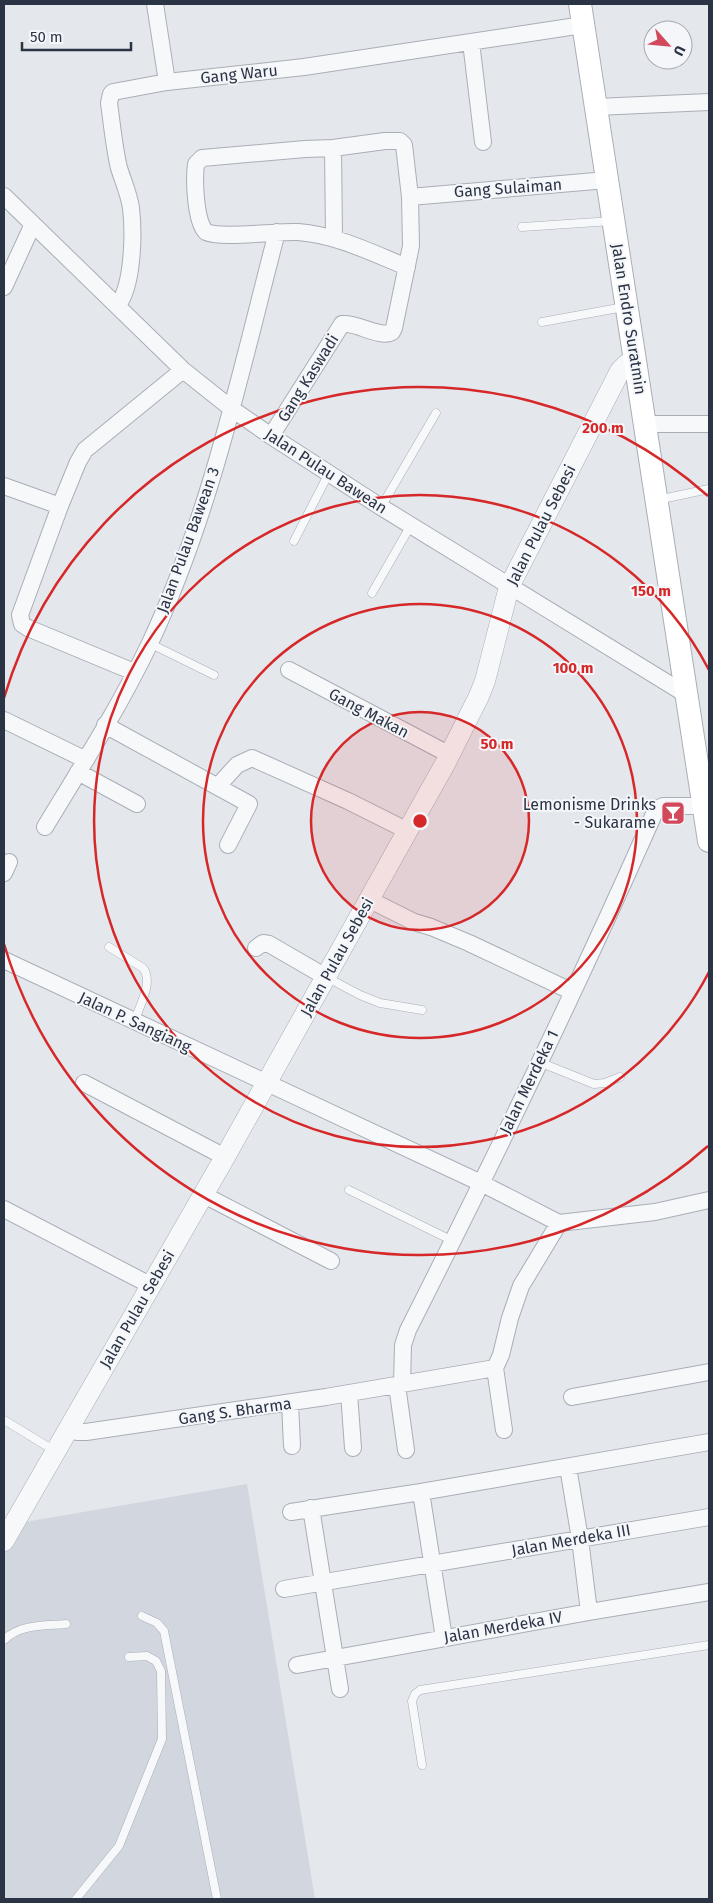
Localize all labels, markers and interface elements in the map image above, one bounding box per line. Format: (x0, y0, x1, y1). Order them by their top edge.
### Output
scale bar (22, 20, 131, 52)
north arrow (643, 20, 693, 70)
text: 50 m (30, 28, 63, 46)
text: U (669, 43, 689, 59)
street label: Gang Waru (199, 60, 279, 88)
street label: Gang Sulaiman (453, 175, 563, 201)
street label: Jalan Endro Suratmin (608, 242, 650, 396)
street label: Gang Kaswadi (273, 331, 343, 425)
text: 200 m (582, 419, 624, 437)
street label: Jalan Pulau Bawean (261, 424, 391, 518)
street label: Jalan Pulau Sebesi (502, 461, 580, 589)
street label: Jalan Pulau Bawean 3 (153, 464, 223, 616)
text: 150 m (631, 582, 671, 600)
text: 100 m (553, 659, 593, 677)
street label: Gang Makan (326, 684, 412, 742)
text: 50 m (480, 735, 514, 753)
place label: Lemonisme Drinks - Sukarame (523, 795, 656, 832)
bar icon: Lemonisme Drinks - Sukarame (660, 800, 686, 826)
centre of rings (411, 812, 429, 830)
street label: Jalan Pulau Sebesi (296, 894, 378, 1020)
street label: Jalan P. Sangiang (76, 988, 195, 1057)
street label: Jalan Merdeka 1 (496, 1027, 562, 1137)
street label: Jalan Pulau Sebesi (96, 1247, 178, 1371)
street label: Gang S. Bharma (177, 1394, 293, 1428)
street label: Jalan Merdeka III (510, 1520, 632, 1560)
street label: Jalan Merdeka IV (442, 1607, 564, 1647)

